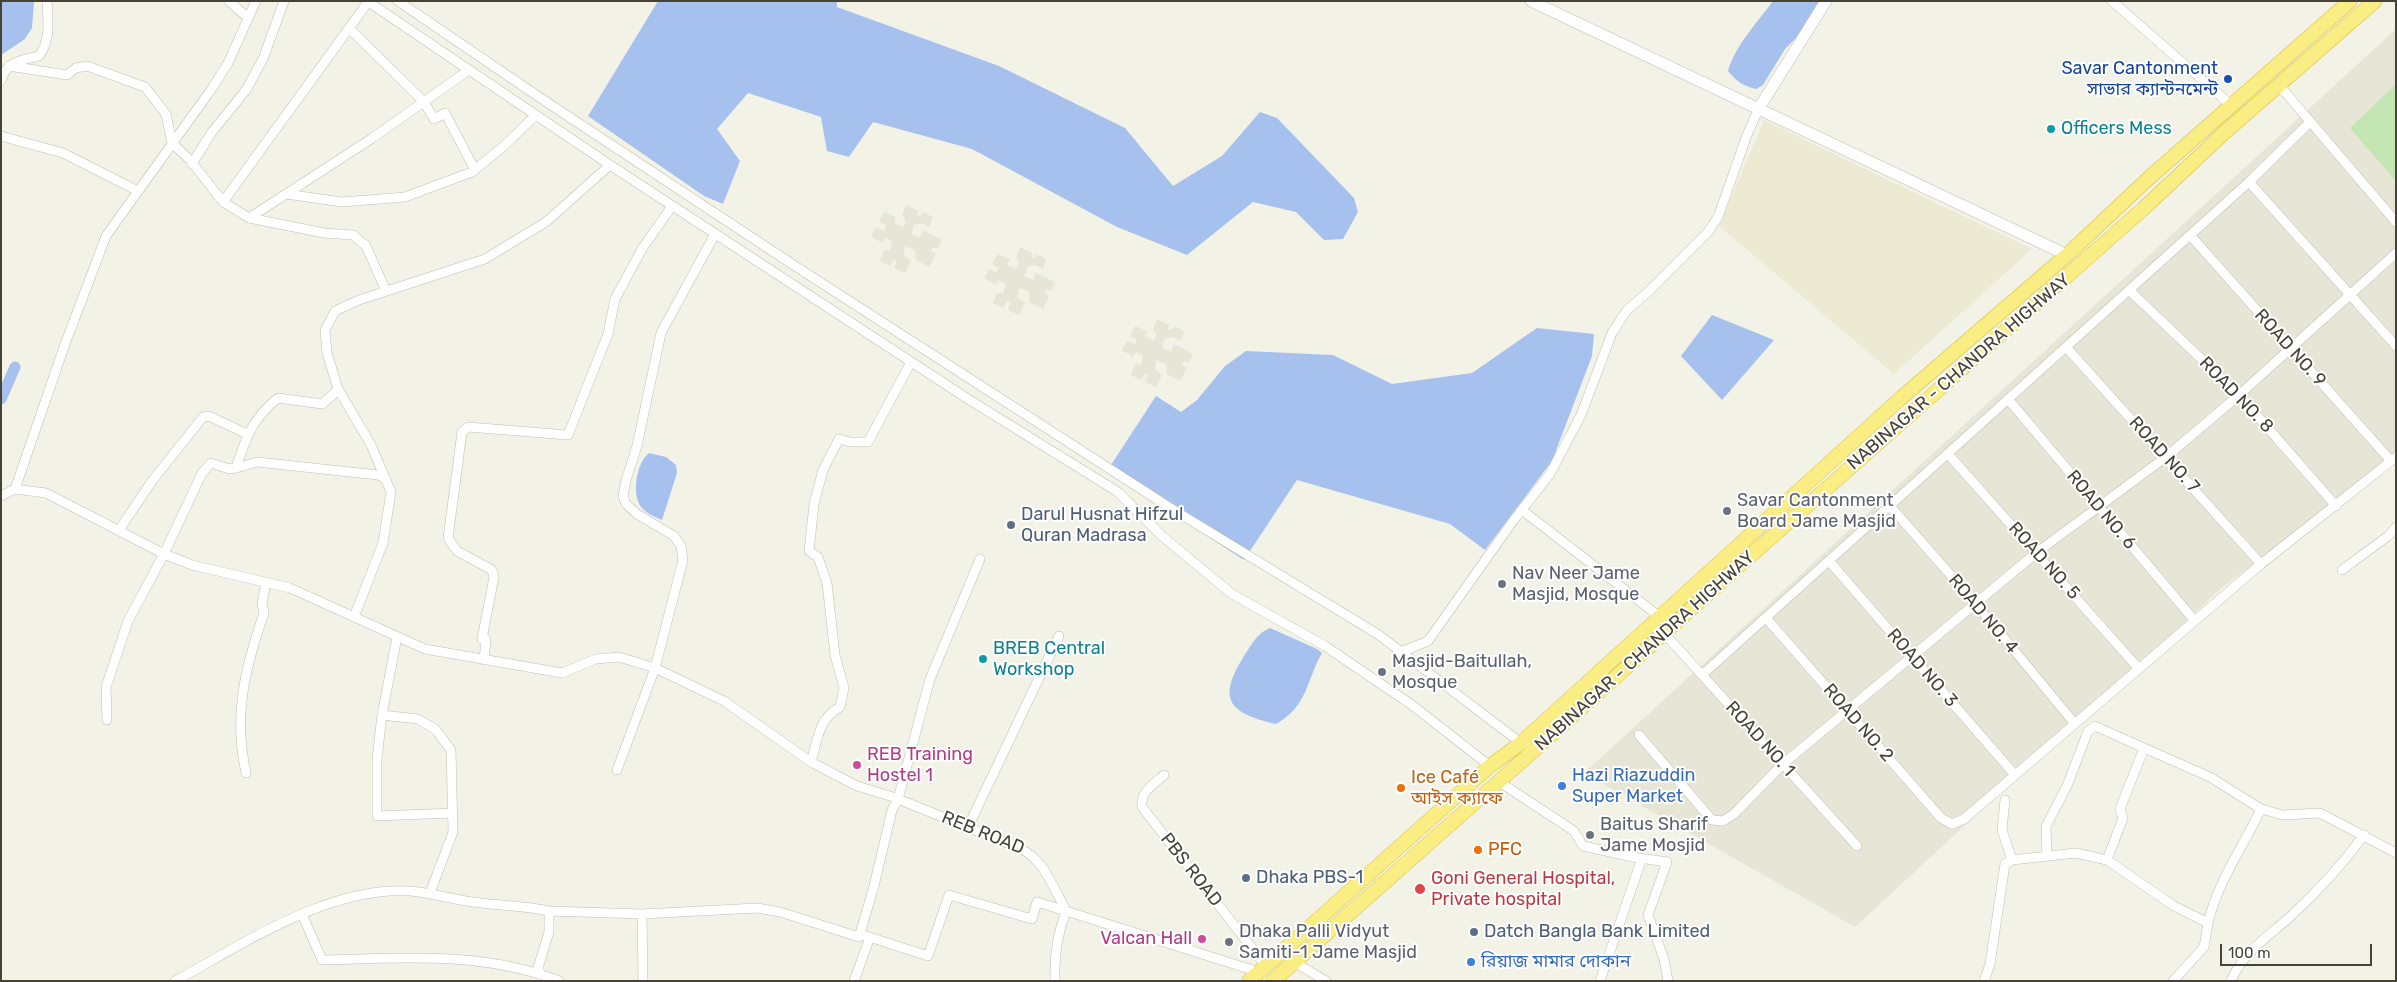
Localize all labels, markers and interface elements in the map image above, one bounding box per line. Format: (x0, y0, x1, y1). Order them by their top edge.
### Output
place label: Savar Cantonment সাভার ক্যান্টনমেন্ট (2061, 58, 2218, 100)
marker: Savar Cantonment সাভার ক্যান্টনমেন্ট (2222, 73, 2234, 85)
place label: Officers Mess (2061, 118, 2172, 140)
marker: Officers Mess (2045, 123, 2057, 135)
street label: NABINAGAR - CHANDRA HIGHWAY (1843, 269, 2075, 475)
street label: ROAD NO. 9 (2250, 305, 2330, 391)
street label: ROAD NO. 8 (2194, 352, 2278, 438)
street label: ROAD NO. 7 (2124, 412, 2204, 498)
street label: ROAD NO. 6 (2062, 466, 2140, 554)
place label: Savar Cantonment Board Jame Masjid (1737, 490, 1896, 532)
place label: Darul Husnat Hifzul Quran Madrasa (1021, 504, 1183, 546)
marker: Savar Cantonment Board Jame Masjid (1721, 505, 1733, 517)
street label: ROAD NO. 5 (2004, 518, 2084, 604)
marker: Darul Husnat Hifzul Quran Madrasa (1005, 519, 1017, 531)
street label: NABINAGAR - CHANDRA HIGHWAY (1531, 546, 1759, 756)
place label: Nav Neer Jame Masjid, Mosque (1512, 563, 1640, 606)
street label: ROAD NO. 4 (1944, 570, 2022, 658)
marker: Nav Neer Jame Masjid, Mosque (1496, 578, 1508, 590)
street label: ROAD NO. 3 (1882, 624, 1962, 712)
place label: BREB Central Workshop (993, 638, 1105, 681)
place label: Masjid-Baitullah, Mosque (1392, 651, 1532, 694)
marker: BREB Central Workshop (977, 653, 989, 665)
marker: Masjid-Baitullah, Mosque (1376, 666, 1388, 678)
street label: ROAD NO. 2 (1818, 679, 1898, 767)
street label: ROAD NO. 1 (1721, 697, 1799, 781)
place label: REB Training Hostel 1 (867, 744, 973, 786)
marker: REB Training Hostel 1 (851, 759, 863, 771)
place label: Hazi Riazuddin Super Market (1572, 765, 1695, 808)
place label: Ice Café আইস ক্যাফে (1411, 767, 1503, 810)
marker: Hazi Riazuddin Super Market (1556, 780, 1568, 792)
marker: Ice Café আইস ক্যাফে (1395, 782, 1407, 794)
street label: REB ROAD (938, 807, 1028, 859)
place label: Baitus Sharif Jame Mosjid (1600, 814, 1708, 856)
street label: PBS ROAD (1156, 829, 1226, 911)
marker: Baitus Sharif Jame Mosjid (1584, 829, 1596, 841)
place label: PFC (1488, 839, 1522, 861)
marker: PFC (1472, 844, 1484, 856)
place label: Dhaka PBS-1 (1256, 867, 1363, 889)
place label: Goni General Hospital, Private hospital (1431, 868, 1615, 911)
marker: Dhaka PBS-1 (1240, 872, 1252, 884)
marker: Goni General Hospital, Private hospital (1413, 882, 1427, 896)
place label: Dhaka Palli Vidyut Samiti-1 Jame Masjid (1239, 921, 1417, 964)
place label: Datch Bangla Bank Limited (1484, 921, 1710, 943)
marker: Datch Bangla Bank Limited (1468, 926, 1480, 938)
place label: Valcan Hall (1100, 928, 1192, 950)
marker: Valcan Hall (1196, 933, 1208, 945)
scale bar (2222, 934, 2374, 966)
marker: Dhaka Palli Vidyut Samiti-1 Jame Masjid (1223, 936, 1235, 948)
text: 100 m (2228, 944, 2270, 962)
place label: রিয়াজ মামার দোকান (1481, 951, 1631, 973)
marker: রিয়াজ মামার দোকান (1465, 956, 1477, 968)

